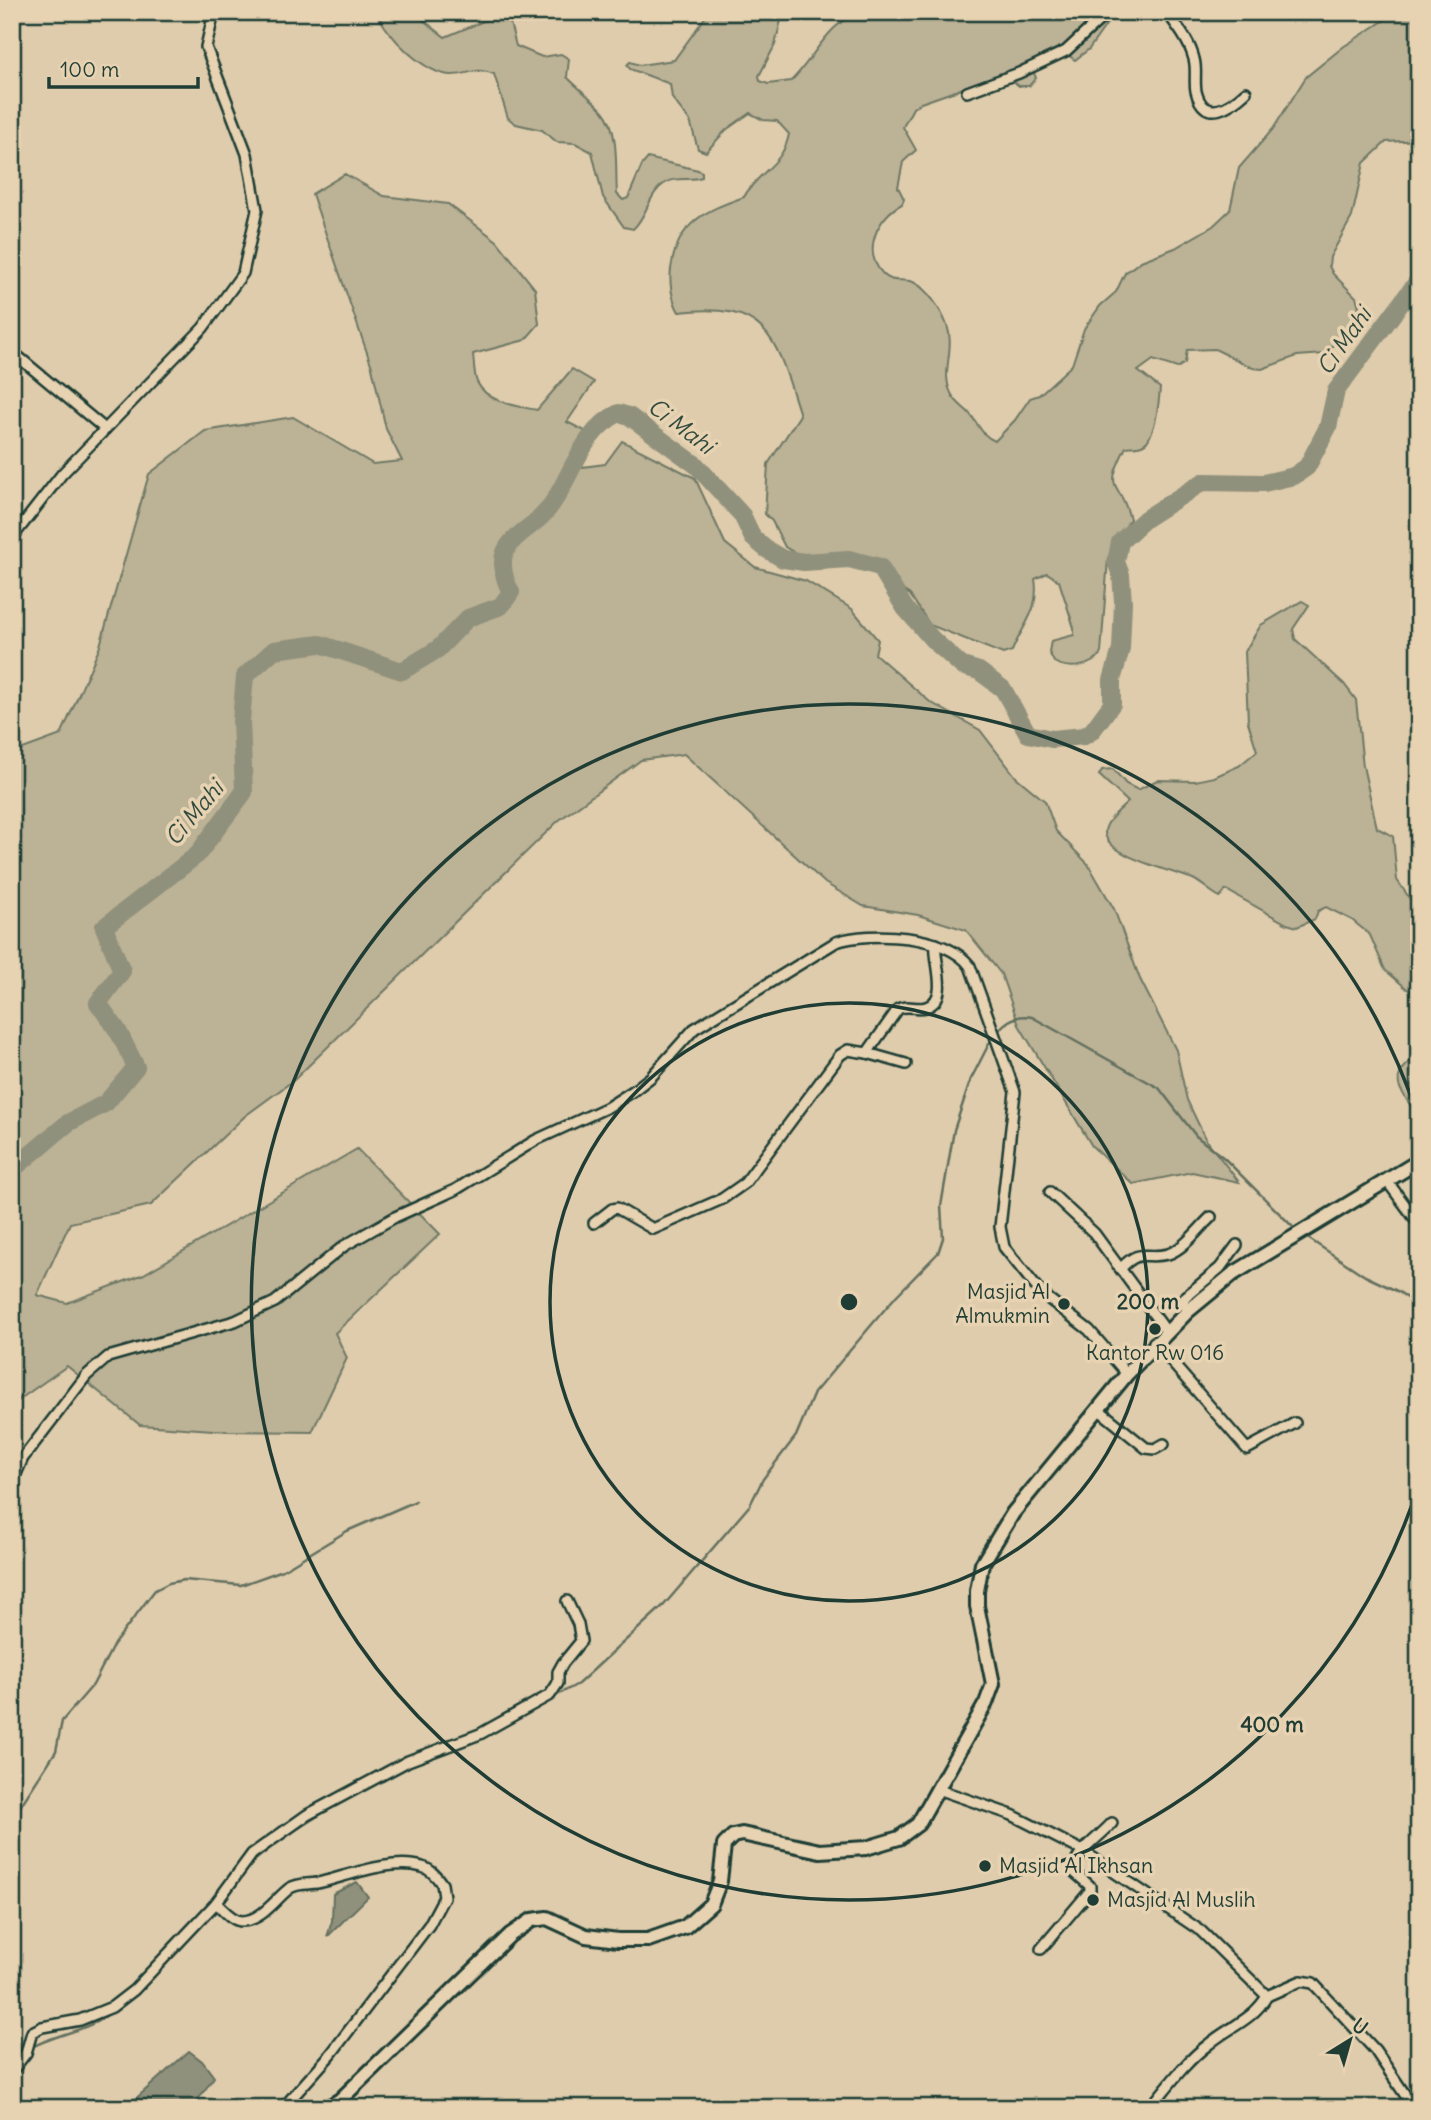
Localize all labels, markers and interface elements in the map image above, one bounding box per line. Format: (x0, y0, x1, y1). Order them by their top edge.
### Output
scale bar (49, 46, 198, 90)
text: 100 m (60, 56, 119, 83)
water label: Ci Mahi (1310, 299, 1379, 380)
water label: Ci Mahi (642, 391, 723, 462)
water label: Ci Mahi (158, 772, 231, 851)
place label: Masjid Al Almukmin (955, 1278, 1050, 1329)
text: 200 m (1117, 1288, 1180, 1315)
centre of rings (837, 1290, 861, 1314)
marker: Masjid Al Almukmin (1056, 1296, 1072, 1312)
marker: Kantor Rw 016 (1147, 1321, 1163, 1337)
place label: Kantor Rw 016 (1086, 1339, 1224, 1366)
text: 400 m (1240, 1711, 1304, 1738)
place label: Masjid Al Ikhsan (999, 1852, 1153, 1879)
marker: Masjid Al Ikhsan (977, 1858, 993, 1874)
place label: Masjid Al Muslih (1107, 1886, 1256, 1913)
marker: Masjid Al Muslih (1085, 1892, 1101, 1908)
north arrow (1316, 2004, 1386, 2074)
text: U (1348, 2013, 1373, 2040)

